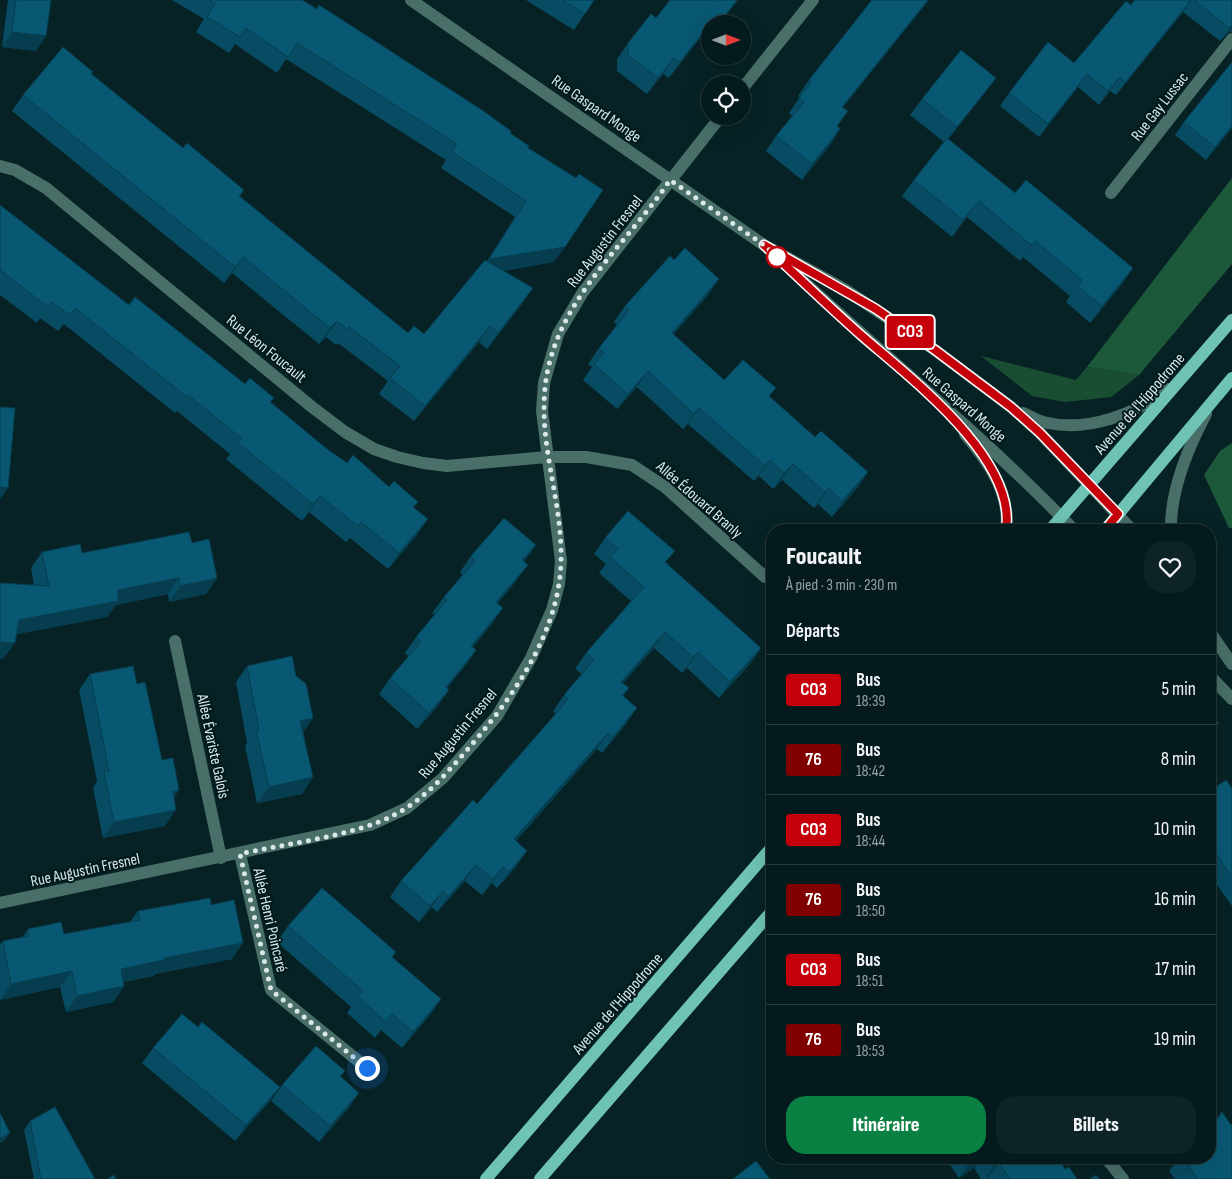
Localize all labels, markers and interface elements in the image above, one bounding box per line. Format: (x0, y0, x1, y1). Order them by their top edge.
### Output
north arrow (701, 15, 751, 65)
map controls (701, 15, 751, 125)
street label: Rue Gay Lussac (1127, 69, 1193, 145)
street label: Rue Gaspard Monge (548, 71, 645, 147)
button: locate (701, 75, 751, 125)
street label: Rue Augustin Fresnel (563, 192, 647, 292)
unlabelled marker (766, 246, 788, 268)
street label: Rue Léon Foucault (222, 311, 310, 387)
line badge: CO3 (881, 316, 939, 348)
text: CO3 (897, 321, 923, 342)
street label: Avenue de l'Hippodrome (1090, 349, 1189, 459)
street label: Rue Gaspard Monge (918, 364, 1010, 447)
street label: Allée Édouard Branly (651, 457, 746, 543)
button: heart (1144, 541, 1196, 593)
text: Foucault (786, 542, 862, 571)
text: À pied · 3 min · 230 m (786, 576, 897, 595)
text: Départs (786, 620, 840, 643)
text: Bus (856, 669, 881, 692)
text: 5 min (1161, 678, 1196, 701)
text: CO3 (800, 679, 827, 700)
street label: Rue Augustin Fresnel (415, 685, 501, 783)
street label: Allée Évariste Galois (192, 691, 233, 801)
text: 18:39 (856, 692, 885, 711)
text: Bus (856, 739, 881, 762)
text: 8 min (1161, 748, 1196, 771)
text: 76 (805, 749, 822, 770)
text: 18:42 (856, 762, 885, 781)
text: Bus (856, 809, 881, 832)
text: 10 min (1154, 818, 1196, 841)
text: CO3 (800, 819, 827, 840)
text: 18:44 (856, 832, 885, 851)
street label: Rue Augustin Fresnel (29, 850, 142, 891)
street label: Allée Henri Poincaré (248, 865, 291, 974)
text: Bus (856, 879, 881, 902)
text: 16 min (1154, 888, 1196, 911)
text: 76 (805, 889, 822, 910)
text: 18:50 (856, 902, 885, 921)
street label: Avenue de l'Hippodrome (568, 949, 667, 1059)
text: Bus (856, 949, 881, 972)
text: 17 min (1155, 958, 1196, 981)
text: CO3 (800, 959, 827, 980)
text: 18:51 (856, 972, 884, 991)
text: Bus (856, 1019, 881, 1042)
text: 19 min (1154, 1028, 1196, 1051)
text: 76 (805, 1029, 822, 1050)
text: 18:53 (856, 1042, 885, 1061)
your location (355, 1056, 380, 1081)
button: Itinéraire (786, 1096, 986, 1154)
button: Billets (996, 1096, 1196, 1154)

